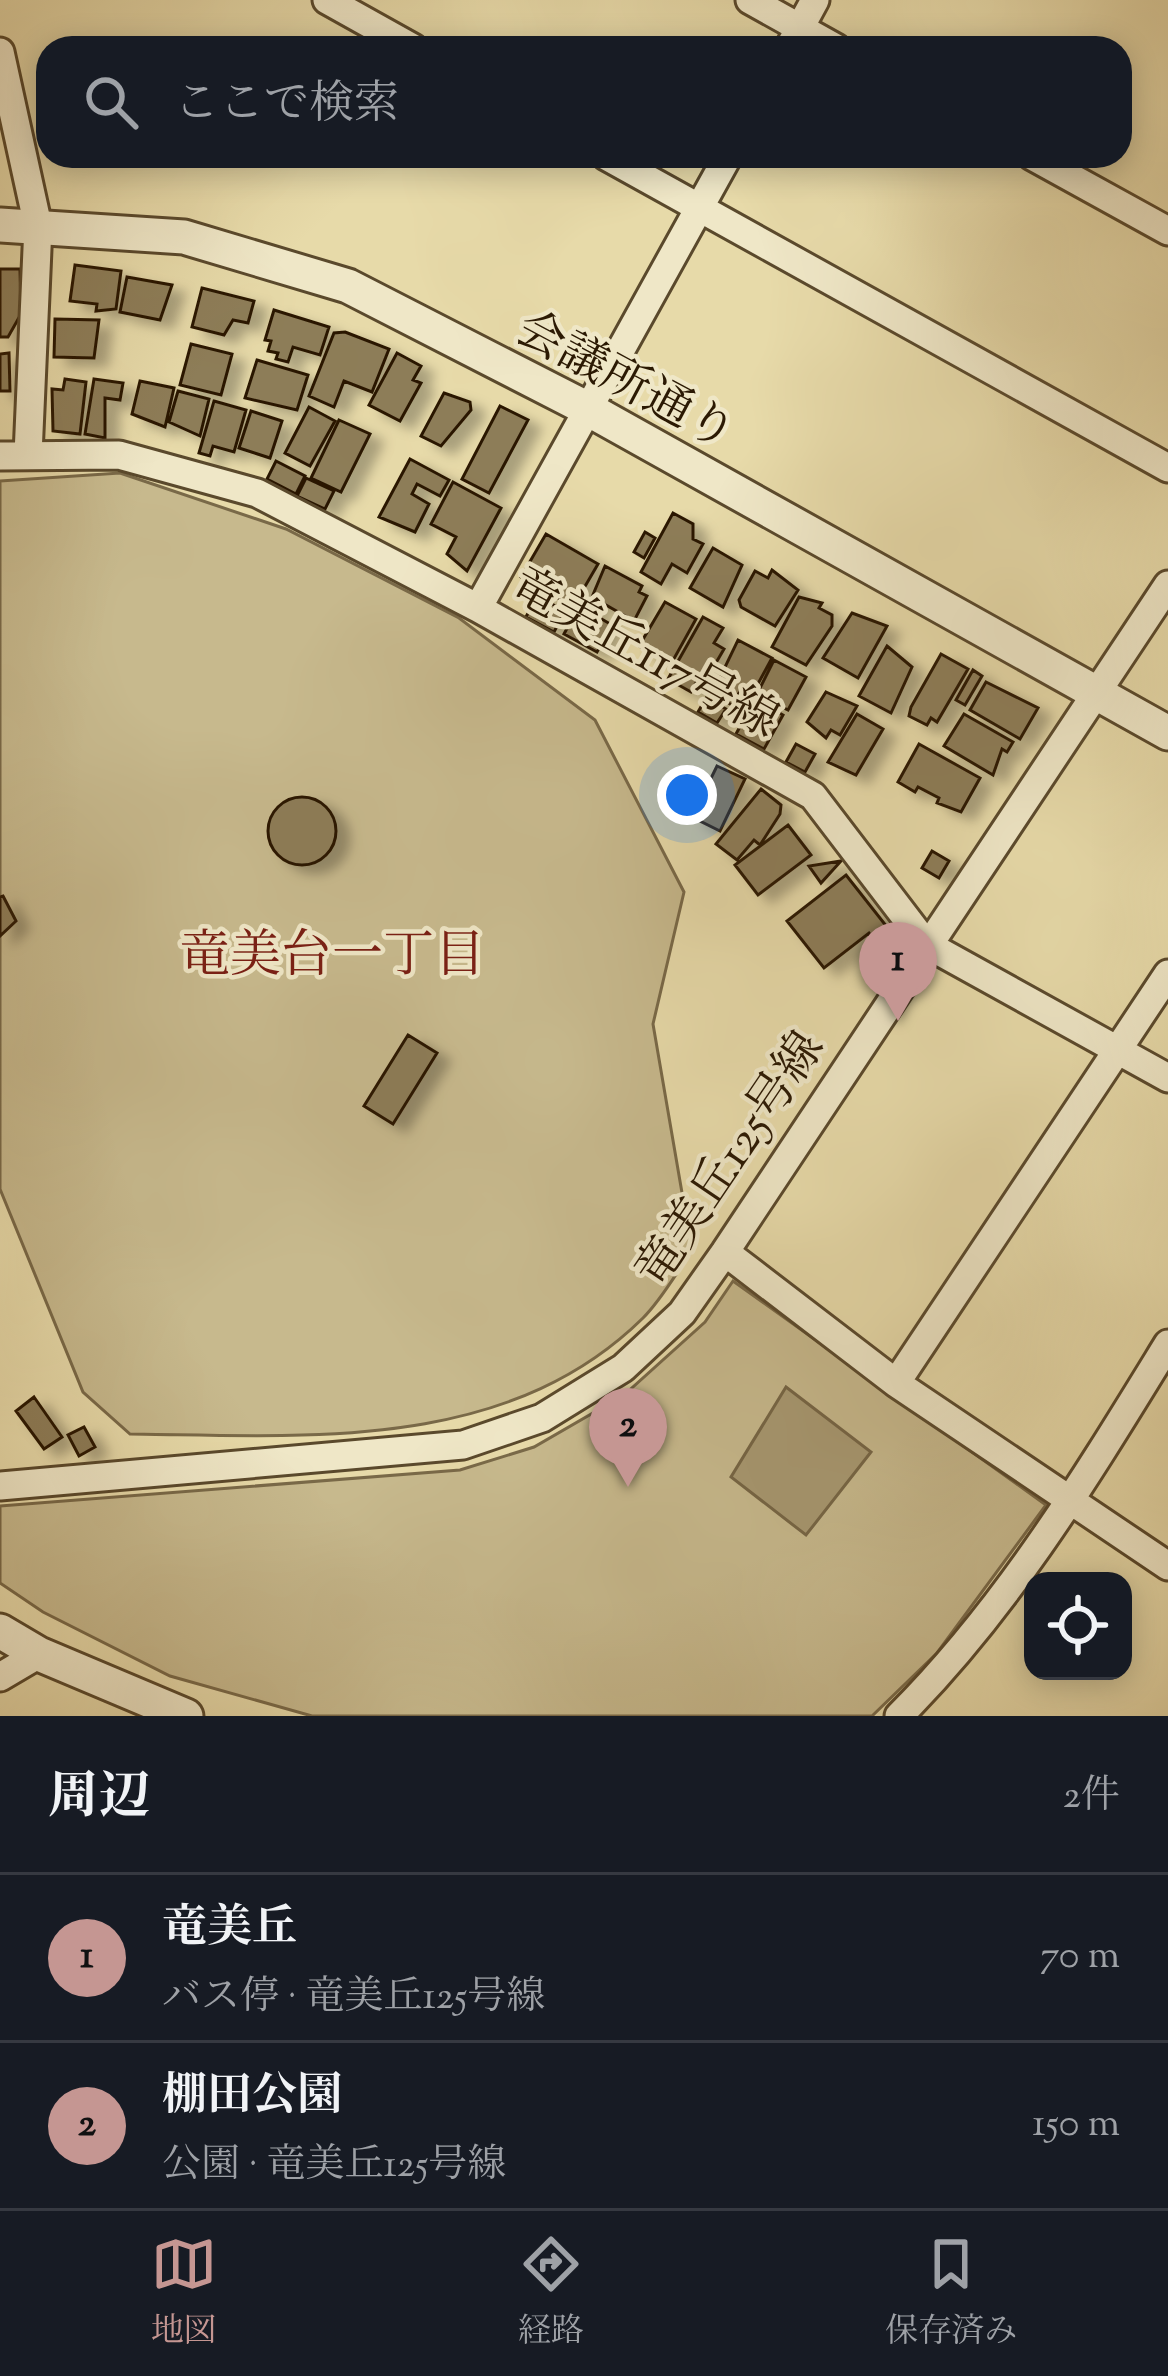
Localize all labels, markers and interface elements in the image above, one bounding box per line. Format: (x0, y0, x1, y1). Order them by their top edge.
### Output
search box (36, 36, 1132, 168)
icon: search (78, 69, 144, 135)
text: ここで検索 (174, 74, 399, 139)
street label: 会議所通り (502, 297, 747, 471)
street label: 竜美丘117号線 (497, 554, 790, 758)
your location (657, 765, 717, 825)
district label: 竜美台一丁目 (179, 922, 485, 995)
pin: 1 (859, 922, 937, 1021)
street label: 竜美丘125号線 (621, 1019, 844, 1303)
pin: 2 (589, 1388, 667, 1487)
map controls (1024, 1572, 1132, 1680)
button: locate (1024, 1572, 1132, 1680)
text: 周辺 (48, 1763, 150, 1836)
text: 2件 (1063, 1770, 1120, 1826)
text: 竜美丘 (162, 1898, 297, 1963)
text: 1 (80, 1930, 94, 1986)
text: 70 m (1040, 1930, 1120, 1986)
text: バス停 · 竜美丘125号線 (162, 1971, 545, 2027)
text: 棚田公園 (162, 2066, 342, 2131)
text: 2 (78, 2098, 96, 2154)
text: 150 m (1032, 2098, 1120, 2154)
text: 公園 · 竜美丘125号線 (162, 2139, 506, 2195)
tab: 地図 (151, 2231, 217, 2357)
tab: 経路 (518, 2231, 584, 2357)
tab: 保存済み (885, 2231, 1017, 2357)

